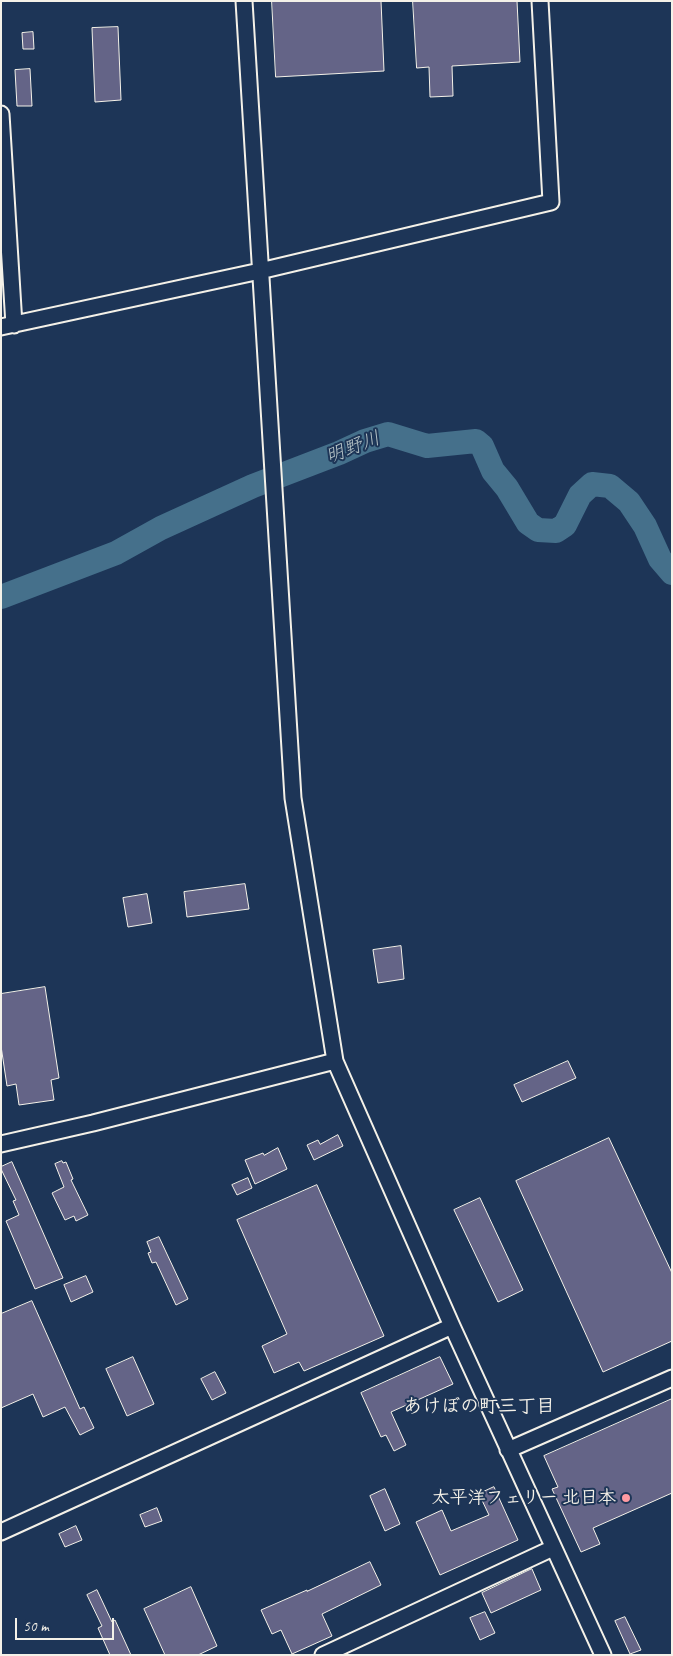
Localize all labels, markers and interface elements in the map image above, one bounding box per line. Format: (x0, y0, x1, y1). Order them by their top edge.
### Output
water label: 明野川 (322, 427, 384, 469)
district label: あけぼの町三丁目 (403, 1396, 555, 1418)
place label: 太平洋フェリー 北日本 (432, 1487, 616, 1509)
marker: 太平洋フェリー 北日本 (620, 1492, 632, 1504)
scale bar (18, 1608, 116, 1640)
text: 50 m (23, 1617, 49, 1636)

